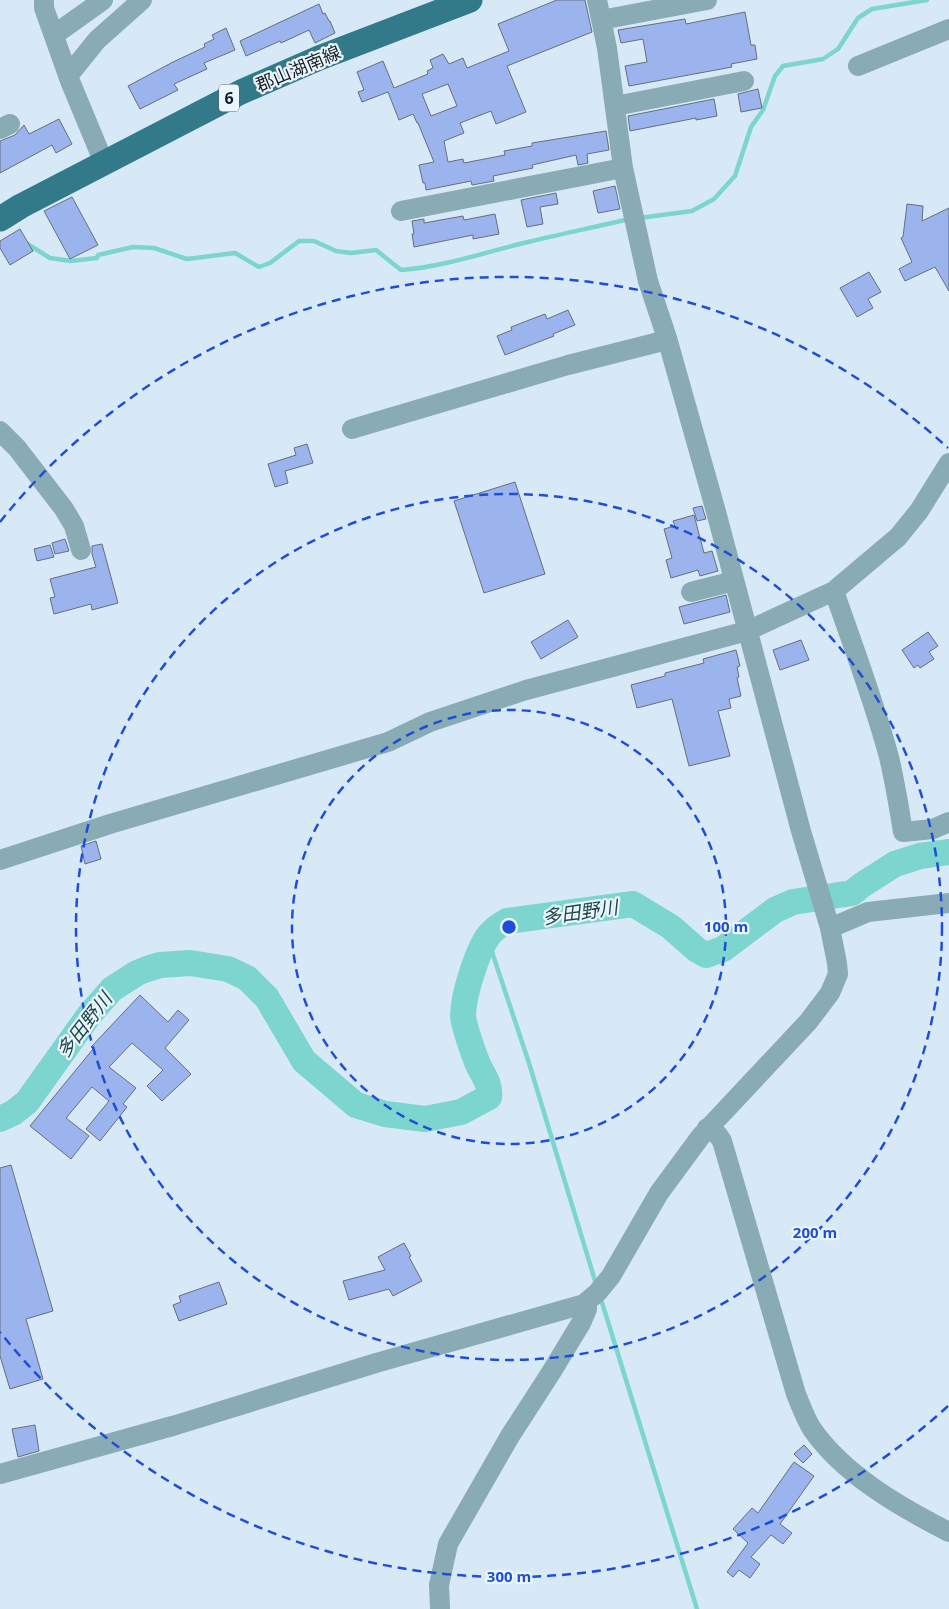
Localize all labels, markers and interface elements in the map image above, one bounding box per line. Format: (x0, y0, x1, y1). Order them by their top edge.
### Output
street label: 郡山湖南線 (252, 39, 344, 97)
road number: 6 (219, 85, 239, 112)
water label: 多田野川 (541, 894, 621, 930)
text: 100 m (704, 916, 748, 936)
centre of rings (500, 918, 518, 936)
water label: 多田野川 (50, 985, 119, 1063)
text: 200 m (793, 1222, 837, 1242)
text: 300 m (487, 1566, 531, 1586)

